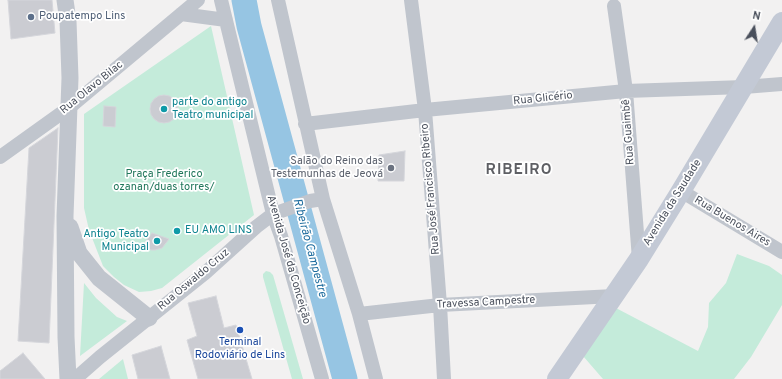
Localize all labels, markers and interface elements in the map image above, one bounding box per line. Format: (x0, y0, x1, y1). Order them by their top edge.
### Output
north arrow (734, 8, 774, 48)
text: N (751, 9, 762, 24)
place label: Poupatempo Lins (39, 10, 125, 24)
marker: Poupatempo Lins (26, 12, 36, 22)
street label: Rua Olavo Bilac (58, 59, 126, 117)
street label: Rua Glicério (513, 89, 573, 109)
place label: parte do antigo Teatro municipal (172, 96, 253, 122)
street label: Rua Guaimbê (620, 99, 638, 165)
marker: parte do antigo Teatro municipal (159, 104, 169, 114)
street label: Rua José Francisco Ribeiro (419, 123, 443, 255)
place label: Salão do Reino das Testemunhas de Jeová (271, 155, 383, 181)
street label: Avenida da Saudade (641, 157, 705, 249)
district label: RIBEIRO (486, 162, 552, 180)
marker: Salão do Reino das Testemunhas de Jeová (386, 163, 396, 173)
park label: Praça Frederico ozanan/duas torres/ (113, 168, 215, 194)
street label: Avenida José da Conceição (263, 194, 313, 326)
street label: Rua Buenos Aires (692, 194, 772, 250)
water label: Ribeirão Campestre (289, 197, 329, 299)
place label: EU AMO LINS (185, 224, 252, 238)
marker: EU AMO LINS (172, 226, 182, 236)
place label: Antigo Teatro Municipal (83, 228, 149, 254)
marker: Antigo Teatro Municipal (152, 236, 162, 246)
street label: Rua Oswaldo Cruz (156, 246, 232, 314)
street label: Travessa Campestre (436, 294, 536, 312)
marker: Terminal Rodoviário de Lins (235, 325, 245, 335)
place label: Terminal Rodoviário de Lins (195, 336, 285, 362)

